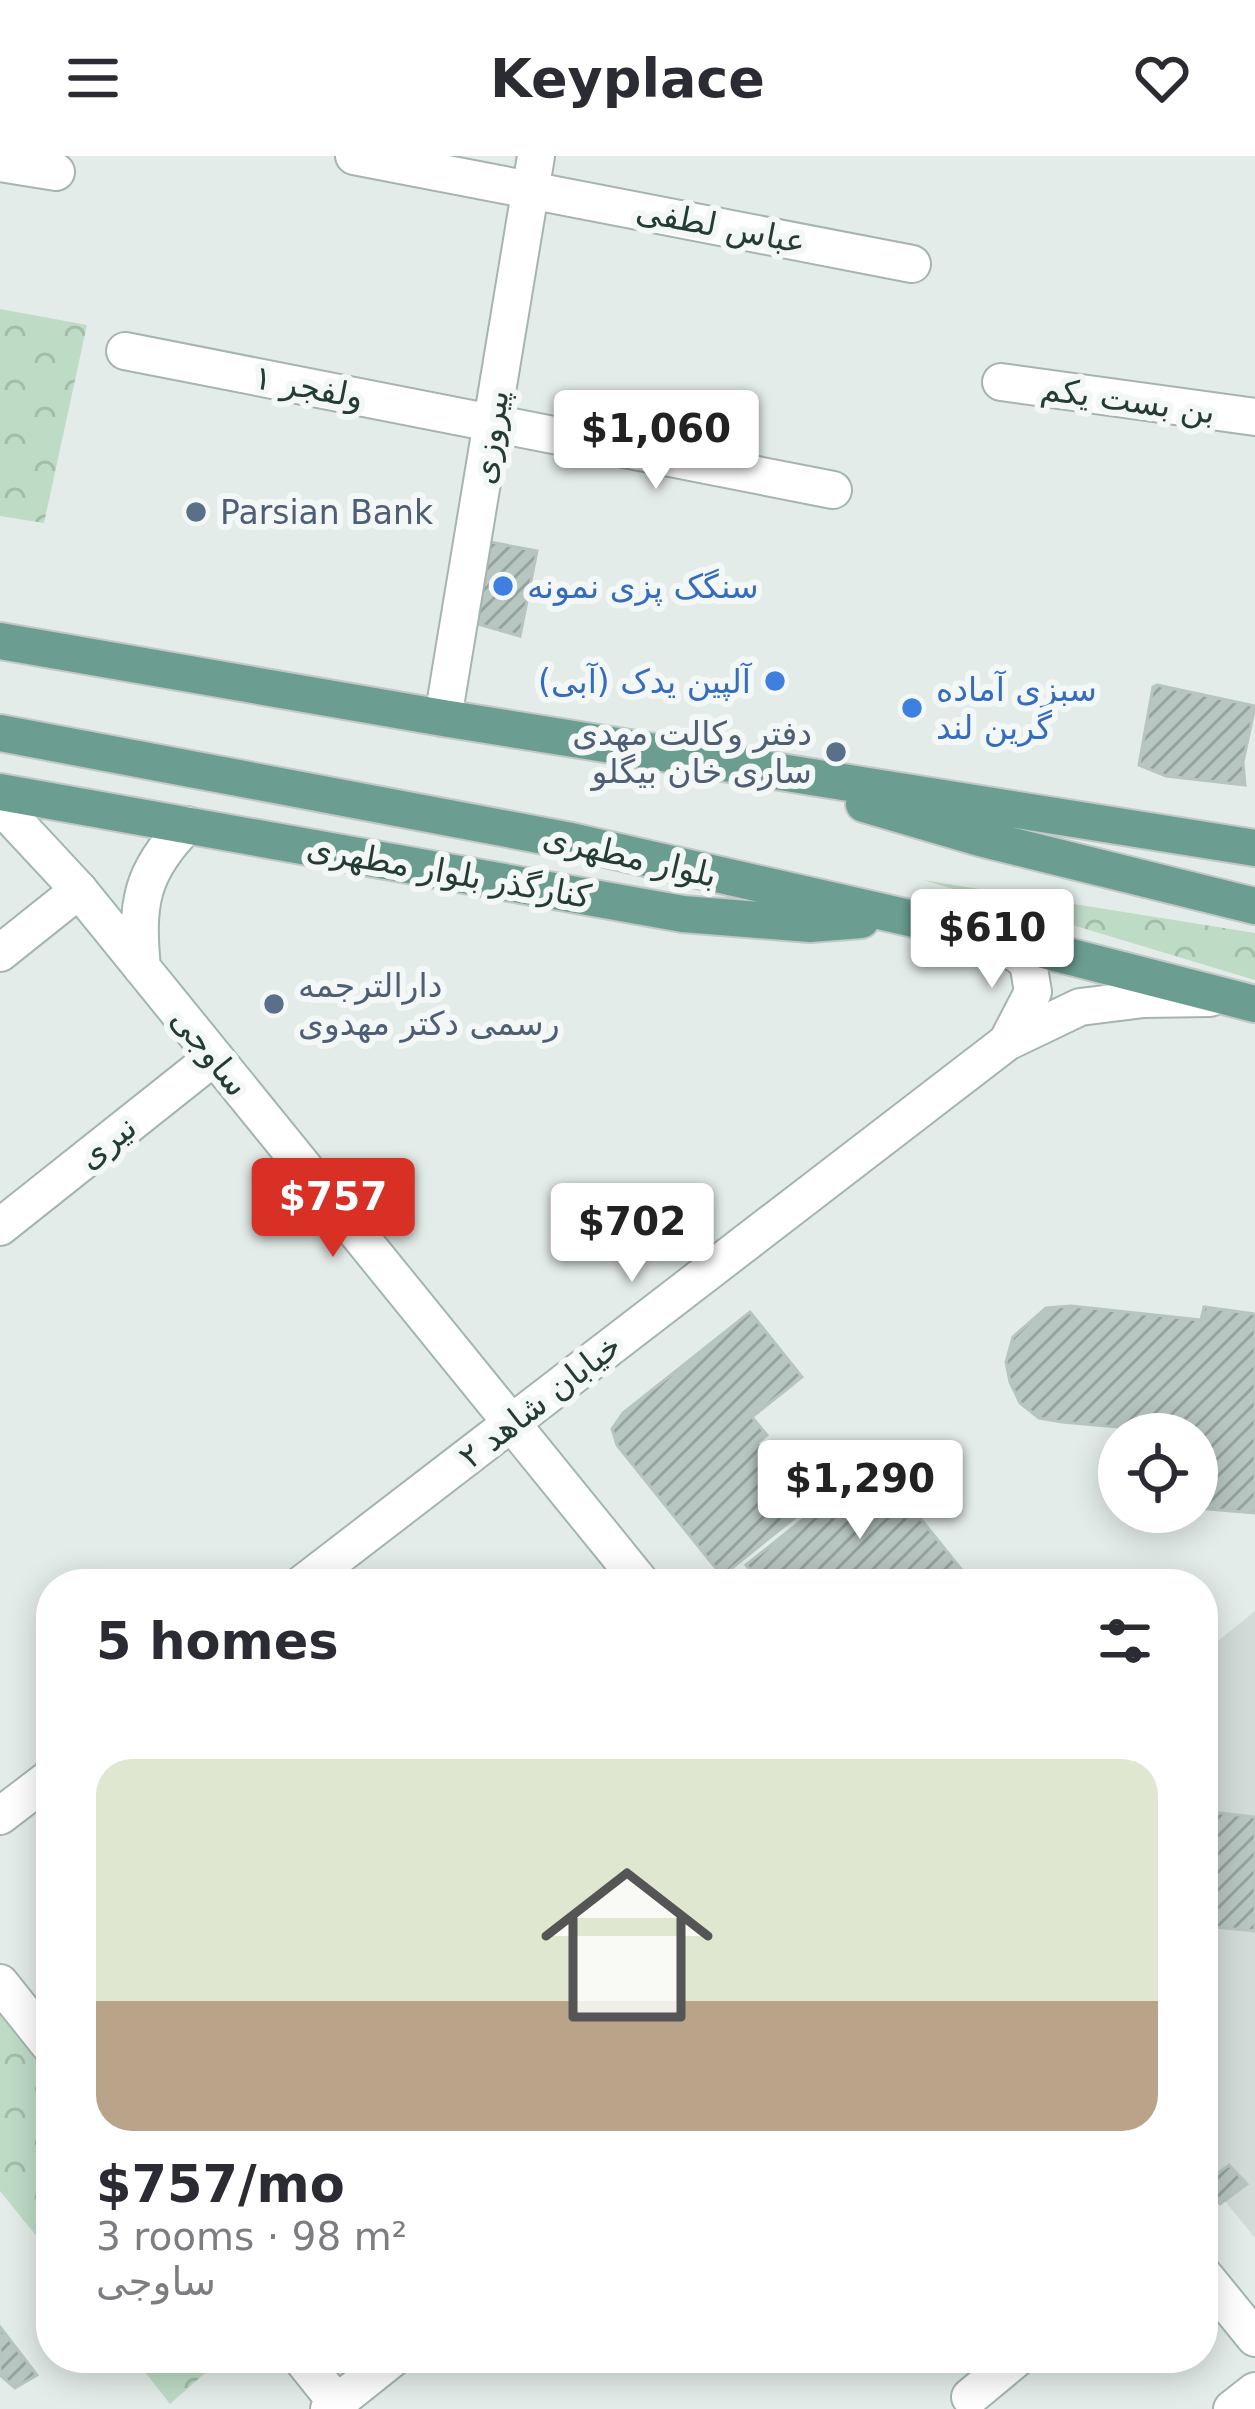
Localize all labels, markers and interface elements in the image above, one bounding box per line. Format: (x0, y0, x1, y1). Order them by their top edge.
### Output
icon: menu (60, 45, 126, 111)
icon: heart (1129, 45, 1195, 111)
text: Keyplace (490, 47, 765, 110)
street label: عباس لطفی (633, 190, 809, 262)
street label: ولفجر ۱ (251, 357, 367, 417)
street label: بن بست یکم (1038, 368, 1218, 432)
street label: پیروزی (463, 387, 517, 487)
pin: $1,060 (558, 390, 754, 492)
text: $1,060 (581, 406, 731, 451)
place label: Parsian Bank (220, 493, 434, 532)
marker: Parsian Bank (183, 499, 209, 525)
place label: سنگک پزی نمونه (527, 567, 759, 606)
marker: سنگک پزی نمونه (490, 573, 516, 599)
place label: آلپین یدک (آبی) (538, 662, 753, 701)
marker: آلپین یدک (آبی) (762, 668, 788, 694)
place label: سبزی آماده گرین لند (936, 670, 1097, 747)
marker: سبزی آماده گرین لند (899, 695, 925, 721)
place label: دفتر وکالت مهدی ساری خان بیگلو (572, 714, 812, 791)
marker: دفتر وکالت مهدی ساری خان بیگلو (823, 739, 849, 765)
street label: بلوار مطهری (540, 817, 720, 895)
street label: کنارگذر بلوار مطهری (304, 828, 594, 916)
pin: $610 (921, 889, 1063, 991)
text: $610 (938, 905, 1046, 950)
place label: دارالترجمه رسمی دکتر مهدوی (298, 966, 560, 1043)
marker: دارالترجمه رسمی دکتر مهدوی (261, 991, 287, 1017)
street label: ساوجی (163, 1000, 257, 1104)
street label: نیری (70, 1107, 144, 1177)
pin: $757 (262, 1158, 404, 1260)
text: $757 (279, 1174, 387, 1219)
pin: $702 (561, 1183, 703, 1285)
text: $702 (578, 1199, 686, 1244)
street label: خیابان شاهد ۲ (451, 1326, 629, 1476)
map controls (1098, 1413, 1218, 1533)
button: locate (1098, 1413, 1218, 1533)
pin: $1,290 (762, 1440, 958, 1542)
text: $1,290 (785, 1456, 935, 1501)
icon: filters (1092, 1608, 1158, 1674)
text: 5 homes (96, 1612, 339, 1671)
icon: home (519, 1837, 735, 2053)
text: $757/mo (96, 2155, 345, 2214)
text: 3 rooms · 98 m² (96, 2214, 407, 2259)
text: ساوجی (96, 2259, 216, 2304)

